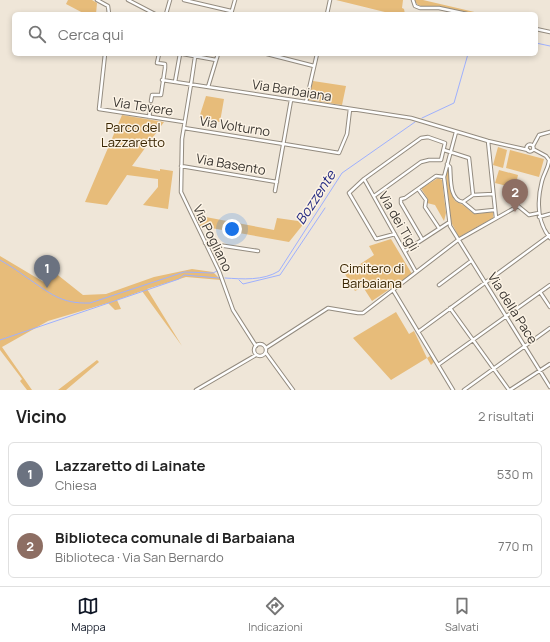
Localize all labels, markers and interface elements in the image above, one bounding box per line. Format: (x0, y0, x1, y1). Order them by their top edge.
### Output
search box (12, 12, 538, 56)
icon: search (26, 23, 48, 45)
text: Cerca qui (58, 24, 124, 45)
street label: Via Barbaiana (251, 75, 333, 105)
street label: Via Tevere (112, 92, 175, 120)
street label: Via Volturno (198, 112, 272, 141)
park label: Parco del Lazzaretto (101, 118, 165, 151)
street label: Via Basento (195, 149, 267, 179)
water label: Bozzente (291, 166, 340, 228)
pin: 2 (502, 179, 528, 212)
street label: Via dei Tigli (375, 188, 423, 254)
street label: Via Pogliano (189, 202, 237, 275)
your location (222, 219, 242, 239)
pin: 1 (34, 255, 60, 288)
park label: Cimitero di Barbaiana (340, 259, 404, 292)
street label: Via della Pace (484, 269, 542, 347)
text: Vicino (16, 405, 67, 428)
text: 2 risultati (478, 407, 534, 425)
text: Lazzaretto di Lainate (55, 455, 206, 476)
text: 1 (27, 465, 33, 483)
text: 530 m (497, 465, 533, 483)
text: Chiesa (55, 476, 97, 494)
text: Biblioteca comunale di Barbaiana (55, 527, 295, 548)
text: 2 (26, 537, 34, 555)
text: 770 m (498, 537, 533, 555)
text: Biblioteca · Via San Bernardo (55, 548, 224, 566)
tab: Mappa (71, 595, 106, 634)
tab: Indicazioni (248, 595, 303, 634)
tab: Salvati (445, 595, 479, 634)

